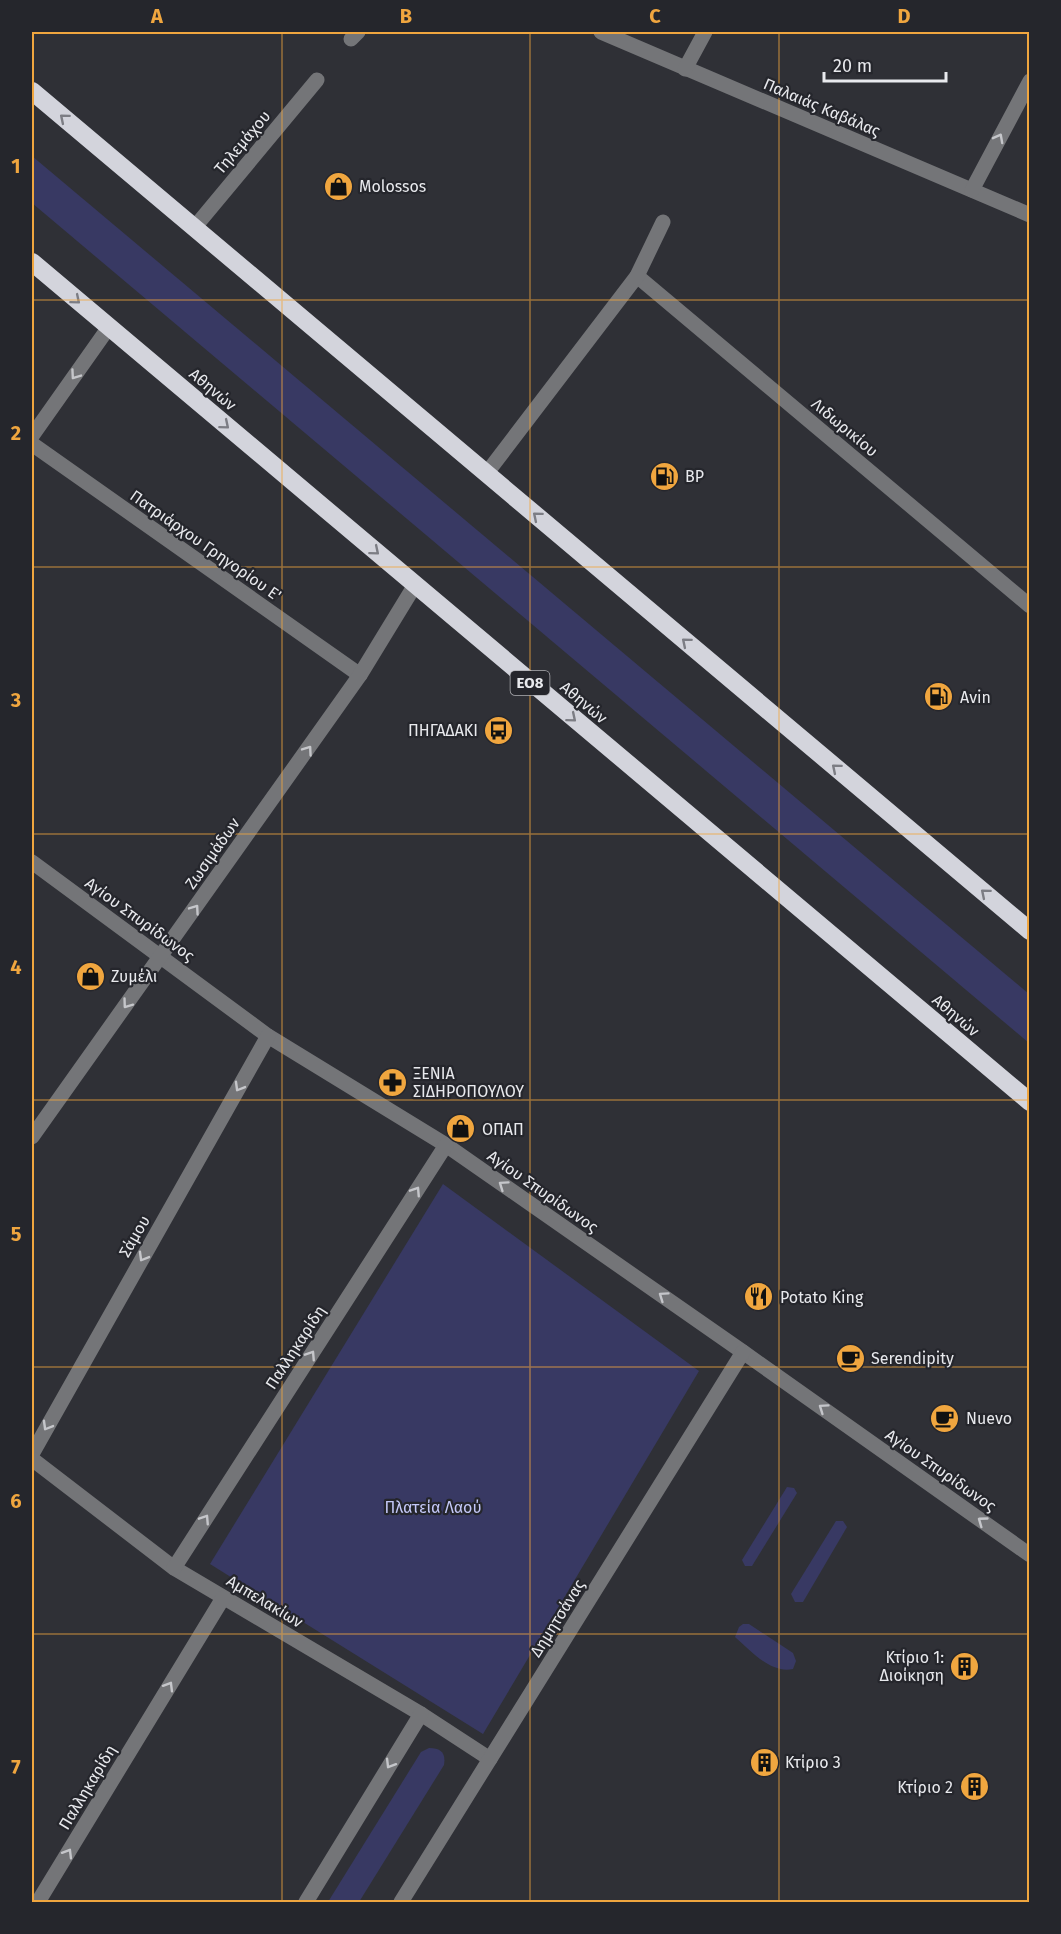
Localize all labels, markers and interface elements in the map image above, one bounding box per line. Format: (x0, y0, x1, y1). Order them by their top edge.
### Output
text: A (150, 4, 164, 28)
text: B (400, 4, 412, 28)
text: C (649, 4, 661, 28)
text: D (897, 4, 911, 28)
scale bar (824, 45, 946, 83)
text: 20 m (833, 55, 872, 77)
street label: Παλαιάς Καβάλας (761, 74, 883, 141)
street label: Τηλεμάχου (210, 107, 274, 178)
one-way arrow (60, 115, 71, 126)
one-way arrow (992, 134, 1003, 145)
text: 1 (11, 154, 21, 178)
shop icon: Molossos (322, 170, 354, 202)
place label: Molossos (359, 177, 426, 196)
one-way arrow (69, 293, 80, 304)
street label: Αθηνών (185, 364, 240, 415)
one-way arrow (71, 368, 82, 379)
street label: Λιδωρικίου (808, 394, 882, 461)
one-way arrow (218, 418, 229, 429)
text: 2 (11, 421, 21, 445)
fuel station icon: BP (648, 460, 680, 492)
place label: BP (685, 467, 704, 486)
street label: Πατριάρχου Γρηγορίου Ε' (126, 486, 285, 605)
one-way arrow (533, 513, 544, 524)
one-way arrow (368, 544, 379, 555)
one-way arrow (682, 638, 693, 649)
road number: ΕΟ8 (510, 671, 550, 695)
street label: Αθηνών (556, 677, 611, 728)
fuel station icon: Avin (923, 681, 955, 713)
text: 3 (10, 688, 21, 712)
place label: Avin (960, 688, 991, 707)
one-way arrow (565, 710, 576, 721)
bus stop icon: ΠΗΓΑΔΑΚΙ (483, 714, 515, 746)
place label: ΠΗΓΑΔΑΚΙ (408, 721, 478, 740)
one-way arrow (301, 745, 312, 756)
one-way arrow (831, 764, 842, 775)
street label: Ζωσιμάδων (181, 814, 244, 892)
street label: Αγίου Σπυρίδωνος (81, 873, 199, 966)
one-way arrow (981, 889, 992, 900)
one-way arrow (188, 905, 199, 916)
text: 4 (10, 955, 22, 979)
shop icon: Ζυμέλι (74, 960, 106, 992)
place label: Ζυμέλι (111, 967, 157, 986)
street label: Αθηνών (928, 990, 983, 1041)
one-way arrow (123, 998, 134, 1009)
place label: ΞΕΝΙΑ ΣΙΔΗΡΟΠΟΥΛΟΥ (413, 1064, 524, 1101)
pharmacy icon: ΞΕΝΙΑ ΣΙΔΗΡΟΠΟΥΛΟΥ (376, 1066, 408, 1098)
one-way arrow (235, 1081, 246, 1091)
shop icon: ΟΠΑΠ (445, 1113, 477, 1145)
place label: ΟΠΑΠ (482, 1120, 524, 1139)
street label: Αγίου Σπυρίδωνος (484, 1146, 602, 1237)
one-way arrow (499, 1181, 510, 1192)
one-way arrow (409, 1187, 421, 1197)
street label: Σάμου (115, 1212, 154, 1261)
text: 5 (11, 1222, 22, 1246)
one-way arrow (139, 1250, 150, 1261)
restaurant icon: Potato King (743, 1281, 775, 1313)
place label: Potato King (780, 1288, 864, 1307)
one-way arrow (659, 1292, 670, 1303)
street label: Παλληκαρίδη (261, 1302, 329, 1393)
cafe icon: Serendipity (834, 1342, 866, 1374)
place label: Serendipity (871, 1349, 954, 1368)
one-way arrow (304, 1351, 315, 1362)
cafe icon: Nuevo (929, 1402, 961, 1434)
one-way arrow (818, 1404, 829, 1415)
place label: Nuevo (966, 1409, 1012, 1428)
one-way arrow (43, 1420, 54, 1430)
street label: Αγίου Σπυρίδωνος (882, 1425, 1000, 1516)
text: 6 (10, 1489, 22, 1513)
park label: Πλατεία Λαού (384, 1498, 482, 1517)
one-way arrow (198, 1515, 210, 1525)
one-way arrow (977, 1517, 988, 1528)
street label: Αμπελακίων (223, 1571, 307, 1632)
street label: Δημητσάνας (526, 1576, 589, 1661)
place label: Κτίριο 1: Διοίκηση (880, 1648, 944, 1685)
building icon: Κτίριο 1: Διοίκηση (949, 1650, 981, 1682)
one-way arrow (162, 1682, 174, 1692)
street label: Παλληκαρίδη (55, 1741, 120, 1833)
building icon: Κτίριο 3 (748, 1746, 780, 1778)
place label: Κτίριο 3 (785, 1753, 841, 1772)
text: 7 (11, 1755, 21, 1779)
one-way arrow (386, 1758, 398, 1768)
building icon: Κτίριο 2 (958, 1771, 990, 1803)
place label: Κτίριο 2 (897, 1778, 953, 1797)
one-way arrow (61, 1848, 72, 1859)

